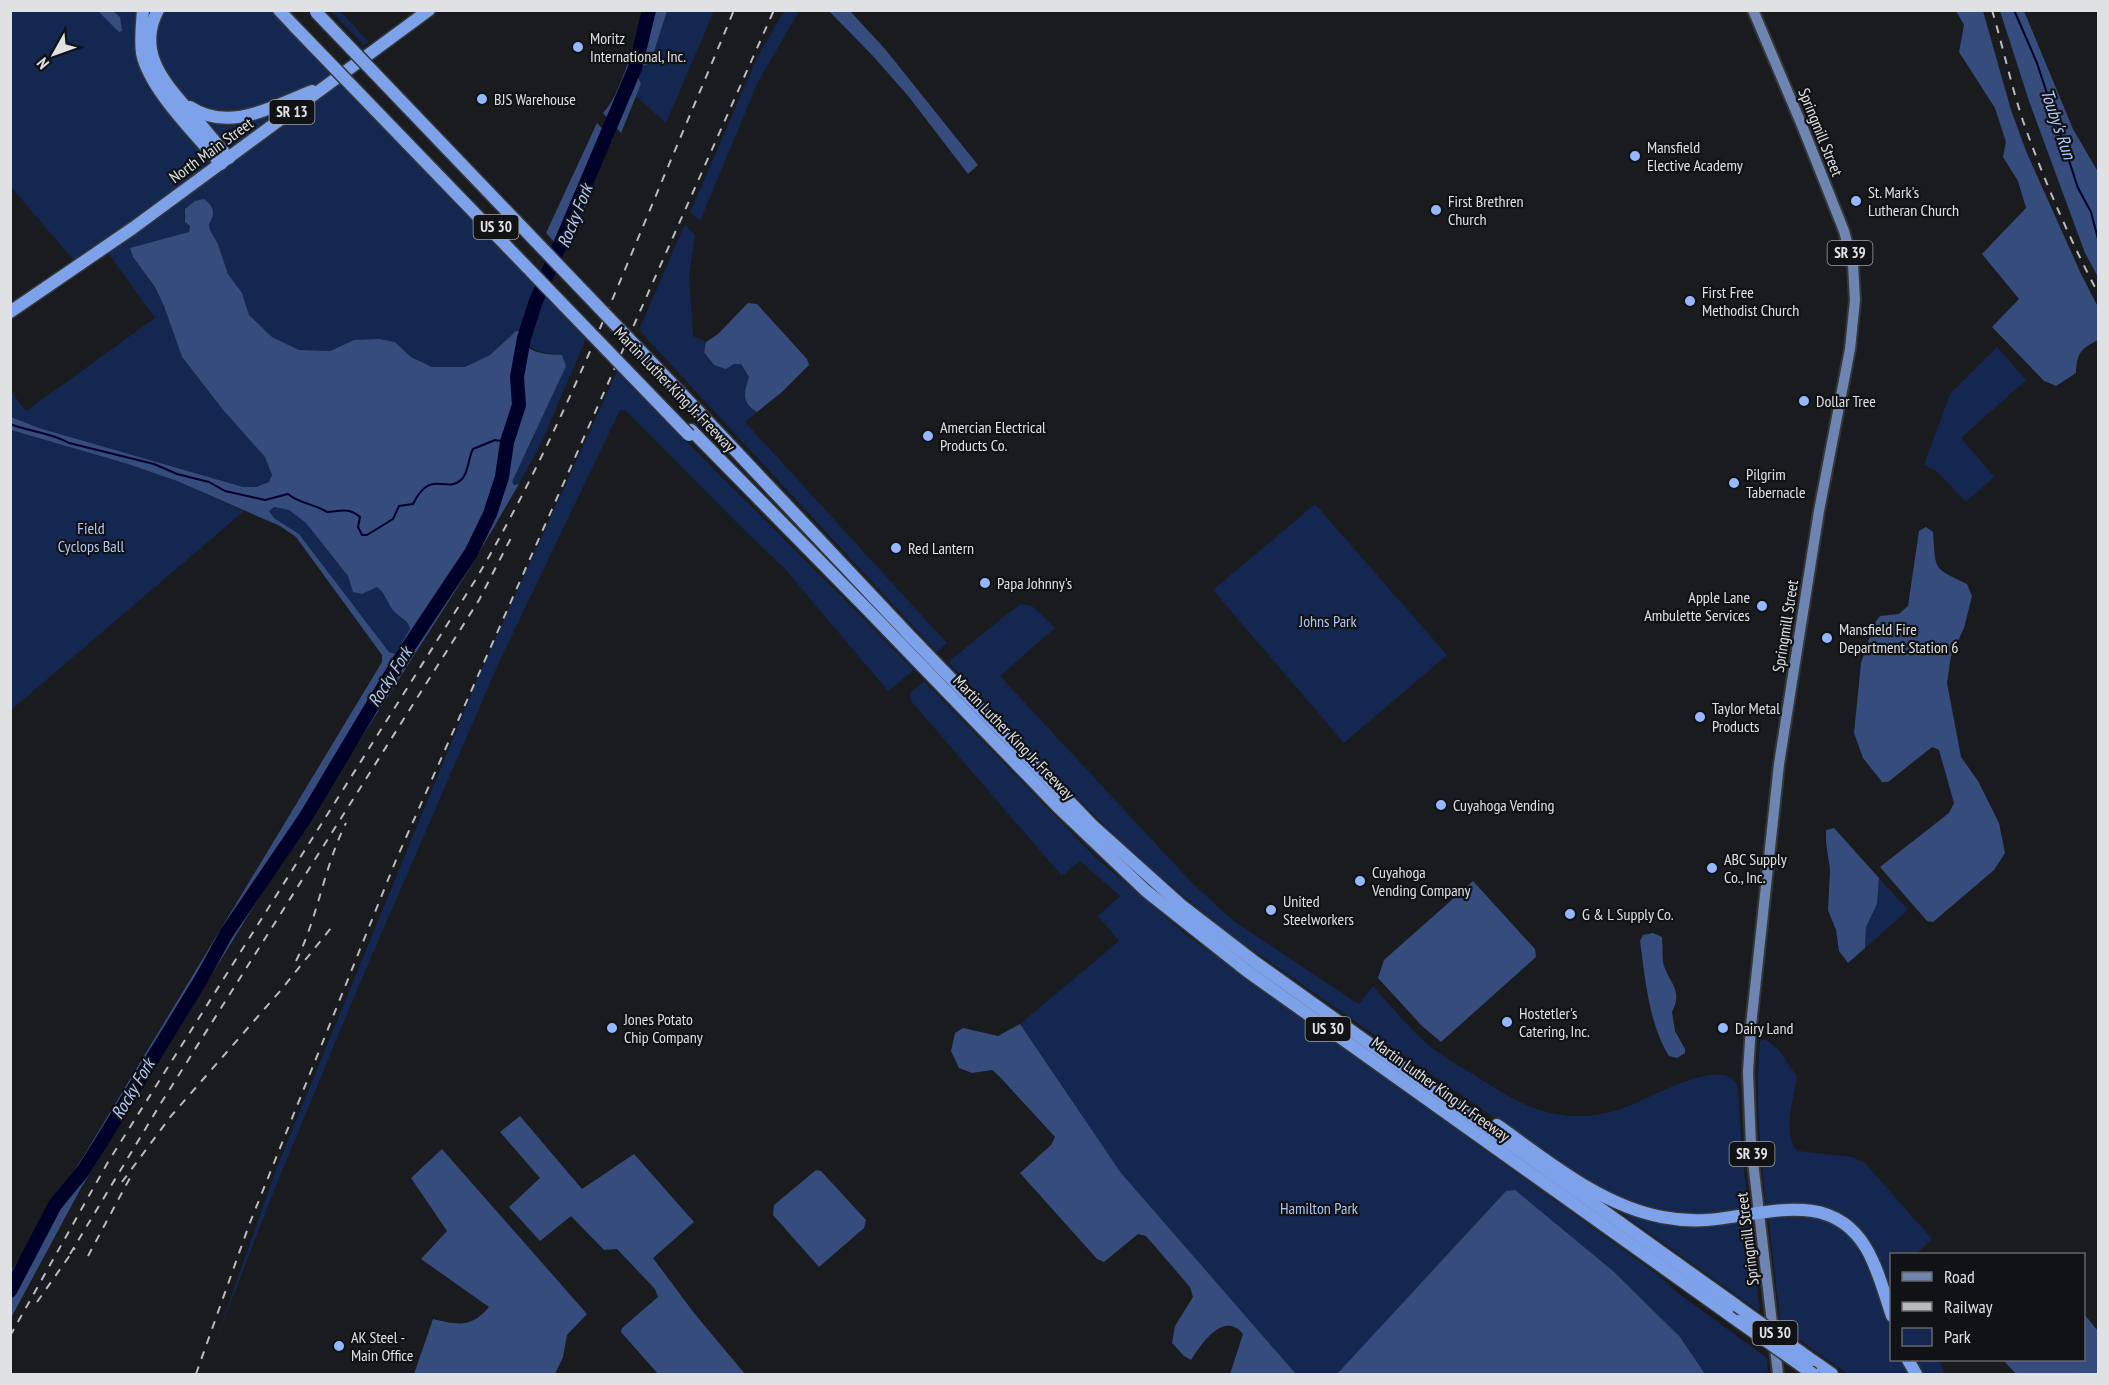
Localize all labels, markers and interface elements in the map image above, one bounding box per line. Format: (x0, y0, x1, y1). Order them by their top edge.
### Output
north arrow (24, 24, 84, 84)
place label: Moritz International, Inc. (590, 28, 686, 66)
marker: Moritz International, Inc. (571, 40, 585, 54)
text: N (32, 54, 53, 73)
street label: Springmill Street (1794, 85, 1848, 180)
water label: Touby's Run (2036, 86, 2082, 163)
place label: BJS Warehouse (494, 89, 576, 109)
marker: BJS Warehouse (475, 92, 489, 106)
road number: SR 13 (270, 100, 314, 124)
street label: North Main Street (165, 113, 257, 187)
place label: Mansfield Elective Academy (1647, 137, 1743, 175)
marker: Mansfield Elective Academy (1628, 149, 1642, 163)
water label: Rocky Fork (551, 179, 598, 251)
place label: St. Mark's Lutheran Church (1868, 182, 1959, 220)
place label: First Brethren Church (1448, 191, 1524, 229)
marker: St. Mark's Lutheran Church (1849, 194, 1863, 208)
marker: First Brethren Church (1429, 203, 1443, 217)
road number: US 30 (474, 215, 518, 239)
road number: SR 39 (1828, 241, 1872, 265)
place label: First Free Methodist Church (1702, 282, 1799, 320)
marker: First Free Methodist Church (1683, 294, 1697, 308)
street label: Martin Luther King Jr. Freeway (610, 322, 740, 456)
place label: Dollar Tree (1816, 391, 1876, 411)
marker: Dollar Tree (1797, 394, 1811, 408)
place label: Amercian Electrical Products Co. (940, 417, 1046, 455)
marker: Amercian Electrical Products Co. (921, 429, 935, 443)
place label: Pilgrim Tabernacle (1746, 464, 1806, 502)
marker: Pilgrim Tabernacle (1727, 476, 1741, 490)
park label: Field Cyclops Ball (58, 518, 124, 556)
place label: Red Lantern (908, 538, 974, 558)
marker: Red Lantern (889, 541, 903, 555)
place label: Papa Johnny's (997, 573, 1072, 593)
marker: Papa Johnny's (978, 576, 992, 590)
street label: Springmill Street (1768, 578, 1802, 674)
place label: Apple Lane Ambulette Services (1644, 587, 1750, 625)
marker: Apple Lane Ambulette Services (1755, 599, 1769, 613)
park label: Johns Park (1298, 611, 1357, 631)
place label: Mansfield Fire Department Station 6 (1839, 619, 1958, 657)
marker: Mansfield Fire Department Station 6 (1820, 631, 1834, 645)
water label: Rocky Fork (362, 641, 418, 711)
street label: Martin Luther King Jr. Freeway (949, 670, 1079, 804)
place label: Taylor Metal Products (1712, 698, 1780, 736)
marker: Taylor Metal Products (1693, 710, 1707, 724)
place label: Cuyahoga Vending (1453, 795, 1554, 815)
marker: Cuyahoga Vending (1434, 798, 1448, 812)
place label: ABC Supply Co., Inc. (1724, 849, 1787, 887)
marker: ABC Supply Co., Inc. (1705, 861, 1719, 875)
place label: Cuyahoga Vending Company (1371, 862, 1471, 900)
marker: Cuyahoga Vending Company (1353, 874, 1367, 888)
place label: United Steelworkers (1283, 891, 1354, 929)
marker: United Steelworkers (1264, 903, 1278, 917)
place label: G & L Supply Co. (1582, 904, 1674, 924)
marker: G & L Supply Co. (1563, 907, 1577, 921)
place label: Hostetler's Catering, Inc. (1519, 1003, 1590, 1041)
place label: Jones Potato Chip Company (623, 1009, 703, 1047)
marker: Hostetler's Catering, Inc. (1500, 1015, 1514, 1029)
road number: US 30 (1306, 1017, 1350, 1041)
place label: Dairy Land (1735, 1018, 1793, 1038)
marker: Jones Potato Chip Company (605, 1021, 619, 1035)
marker: Dairy Land (1716, 1021, 1730, 1035)
street label: Martin Luther King Jr. Freeway (1368, 1032, 1514, 1146)
water label: Rocky Fork (106, 1053, 161, 1123)
road number: SR 39 (1730, 1142, 1774, 1166)
street label: Springmill Street (1731, 1191, 1763, 1287)
park label: Hamilton Park (1280, 1198, 1359, 1218)
legend (1890, 1253, 2085, 1361)
text: Road (1944, 1265, 1975, 1288)
text: Railway (1944, 1295, 1993, 1318)
road number: US 30 (1752, 1321, 1798, 1345)
text: Park (1944, 1325, 1971, 1348)
place label: AK Steel - Main Office (351, 1327, 413, 1365)
marker: AK Steel - Main Office (332, 1339, 346, 1353)

